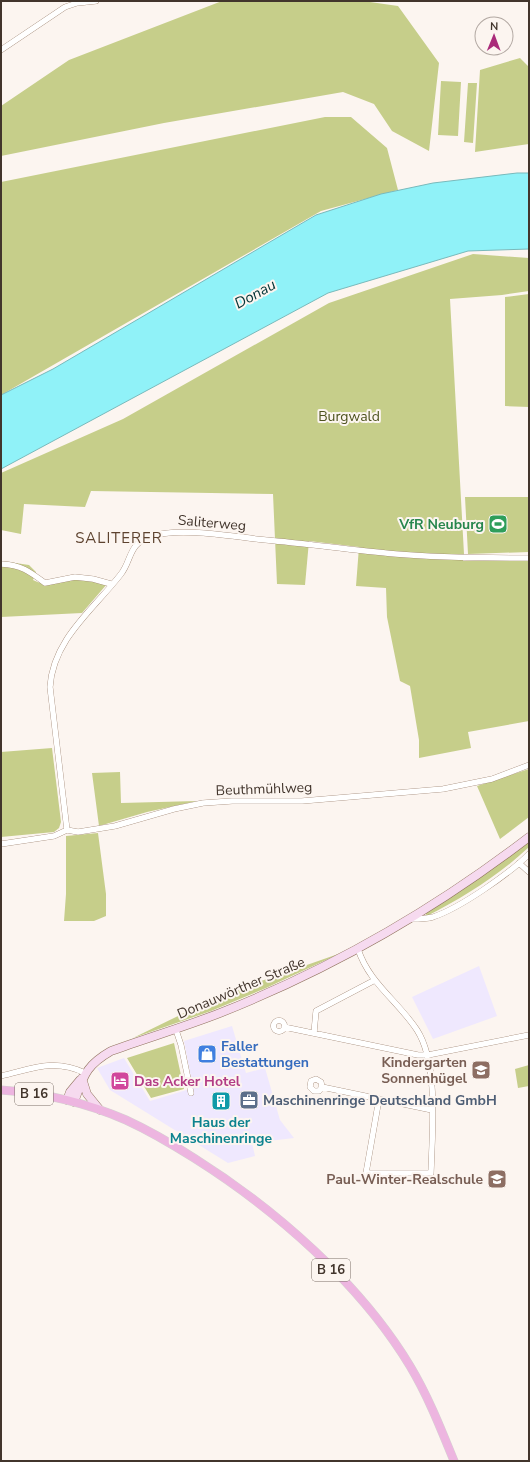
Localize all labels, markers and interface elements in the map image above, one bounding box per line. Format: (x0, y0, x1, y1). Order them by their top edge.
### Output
north arrow (474, 16, 514, 56)
text: N (490, 19, 498, 34)
water label: Donau (231, 275, 279, 313)
park label: Burgwald (318, 407, 380, 426)
street label: Saliterweg (177, 511, 247, 535)
sports icon: VfR Neuburg (487, 513, 509, 535)
place label: VfR Neuburg (398, 515, 484, 534)
district label: SALITERER (75, 528, 163, 548)
street label: Beuthmühlweg (215, 778, 313, 800)
street label: Donauwörther Straße (174, 952, 308, 1024)
place label: Faller Bestattungen (221, 1037, 309, 1072)
shop icon: Faller Bestattungen (196, 1043, 218, 1065)
place label: Kindergarten Sonnenhügel (381, 1053, 468, 1088)
school or university icon: Kindergarten Sonnenhügel (470, 1059, 492, 1081)
hotel icon: Das Acker Hotel (109, 1070, 131, 1092)
place label: Das Acker Hotel (134, 1072, 241, 1091)
road number: B 16 (15, 1083, 53, 1105)
office icon: Maschinenringe Deutschland GmbH (238, 1089, 260, 1111)
building icon: Haus der Maschinenringe (210, 1090, 232, 1112)
place label: Maschinenringe Deutschland GmbH (263, 1091, 497, 1110)
place label: Haus der Maschinenringe (170, 1113, 273, 1148)
school or university icon: Paul-Winter-Realschule (486, 1168, 508, 1190)
place label: Paul-Winter-Realschule (326, 1170, 483, 1189)
road number: B 16 (312, 1259, 350, 1281)

